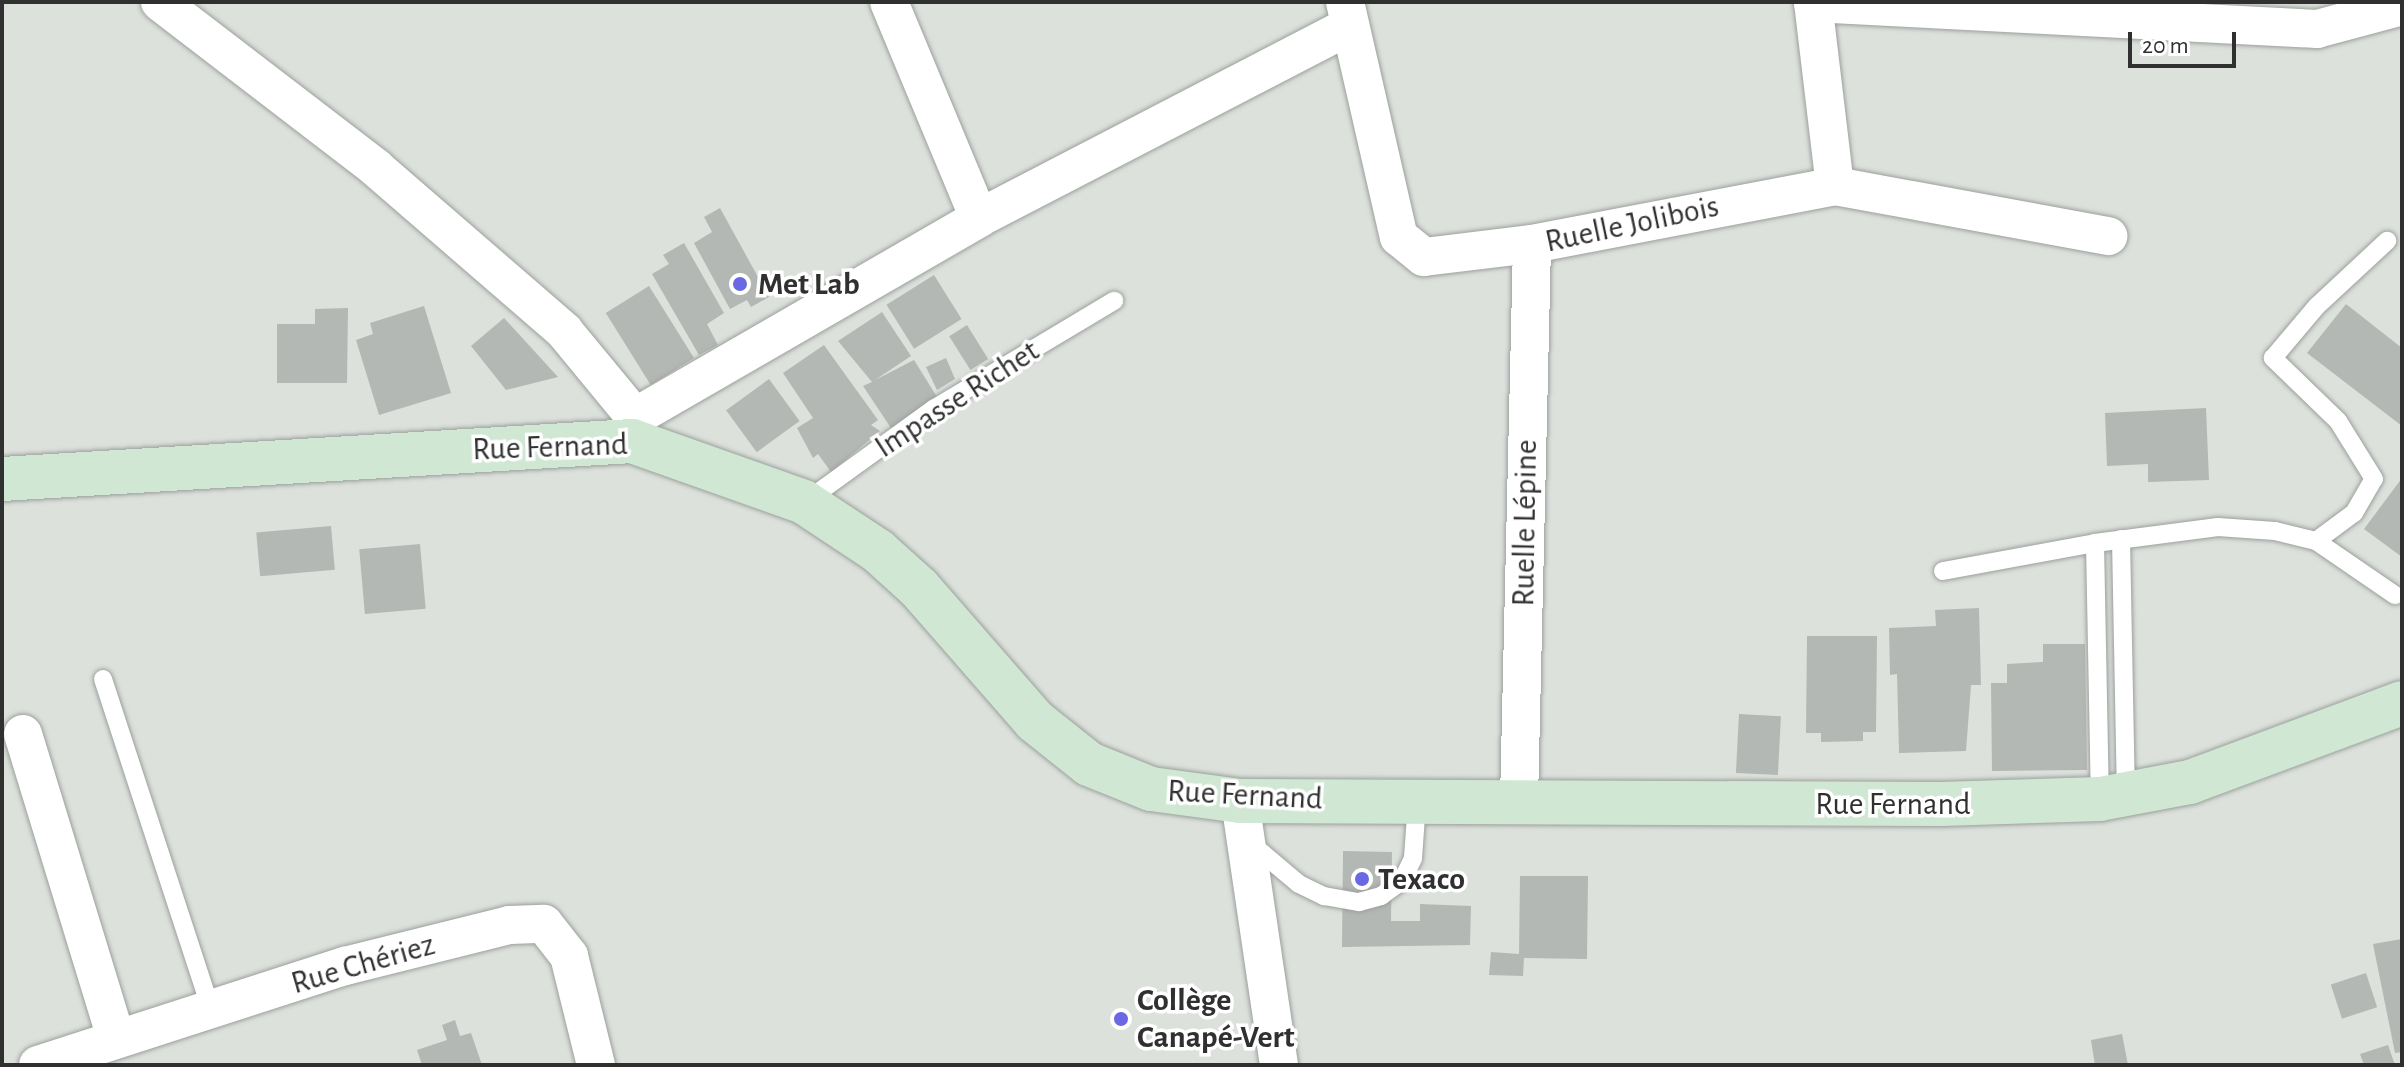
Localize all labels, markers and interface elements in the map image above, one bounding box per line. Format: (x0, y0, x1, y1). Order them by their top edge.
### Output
scale bar (2132, 16, 2240, 66)
text: 20 m (2142, 34, 2189, 58)
street label: Ruelle Jolibois (1542, 187, 1722, 261)
place label: Met Lab (758, 265, 860, 303)
marker: Met Lab (729, 273, 751, 295)
street label: Impasse Richet (868, 332, 1046, 466)
street label: Rue Fernand (472, 425, 628, 469)
street label: Ruelle Lépine (1504, 439, 1546, 607)
street label: Rue Fernand (1166, 772, 1324, 818)
street label: Rue Fernand (1815, 785, 1971, 823)
place label: Texaco (1378, 860, 1465, 898)
marker: Texaco (1353, 870, 1371, 888)
street label: Rue Chériez (287, 925, 439, 1003)
place label: Collège Canapé-Vert (1137, 982, 1295, 1057)
marker: Collège Canapé-Vert (1112, 1010, 1130, 1028)

